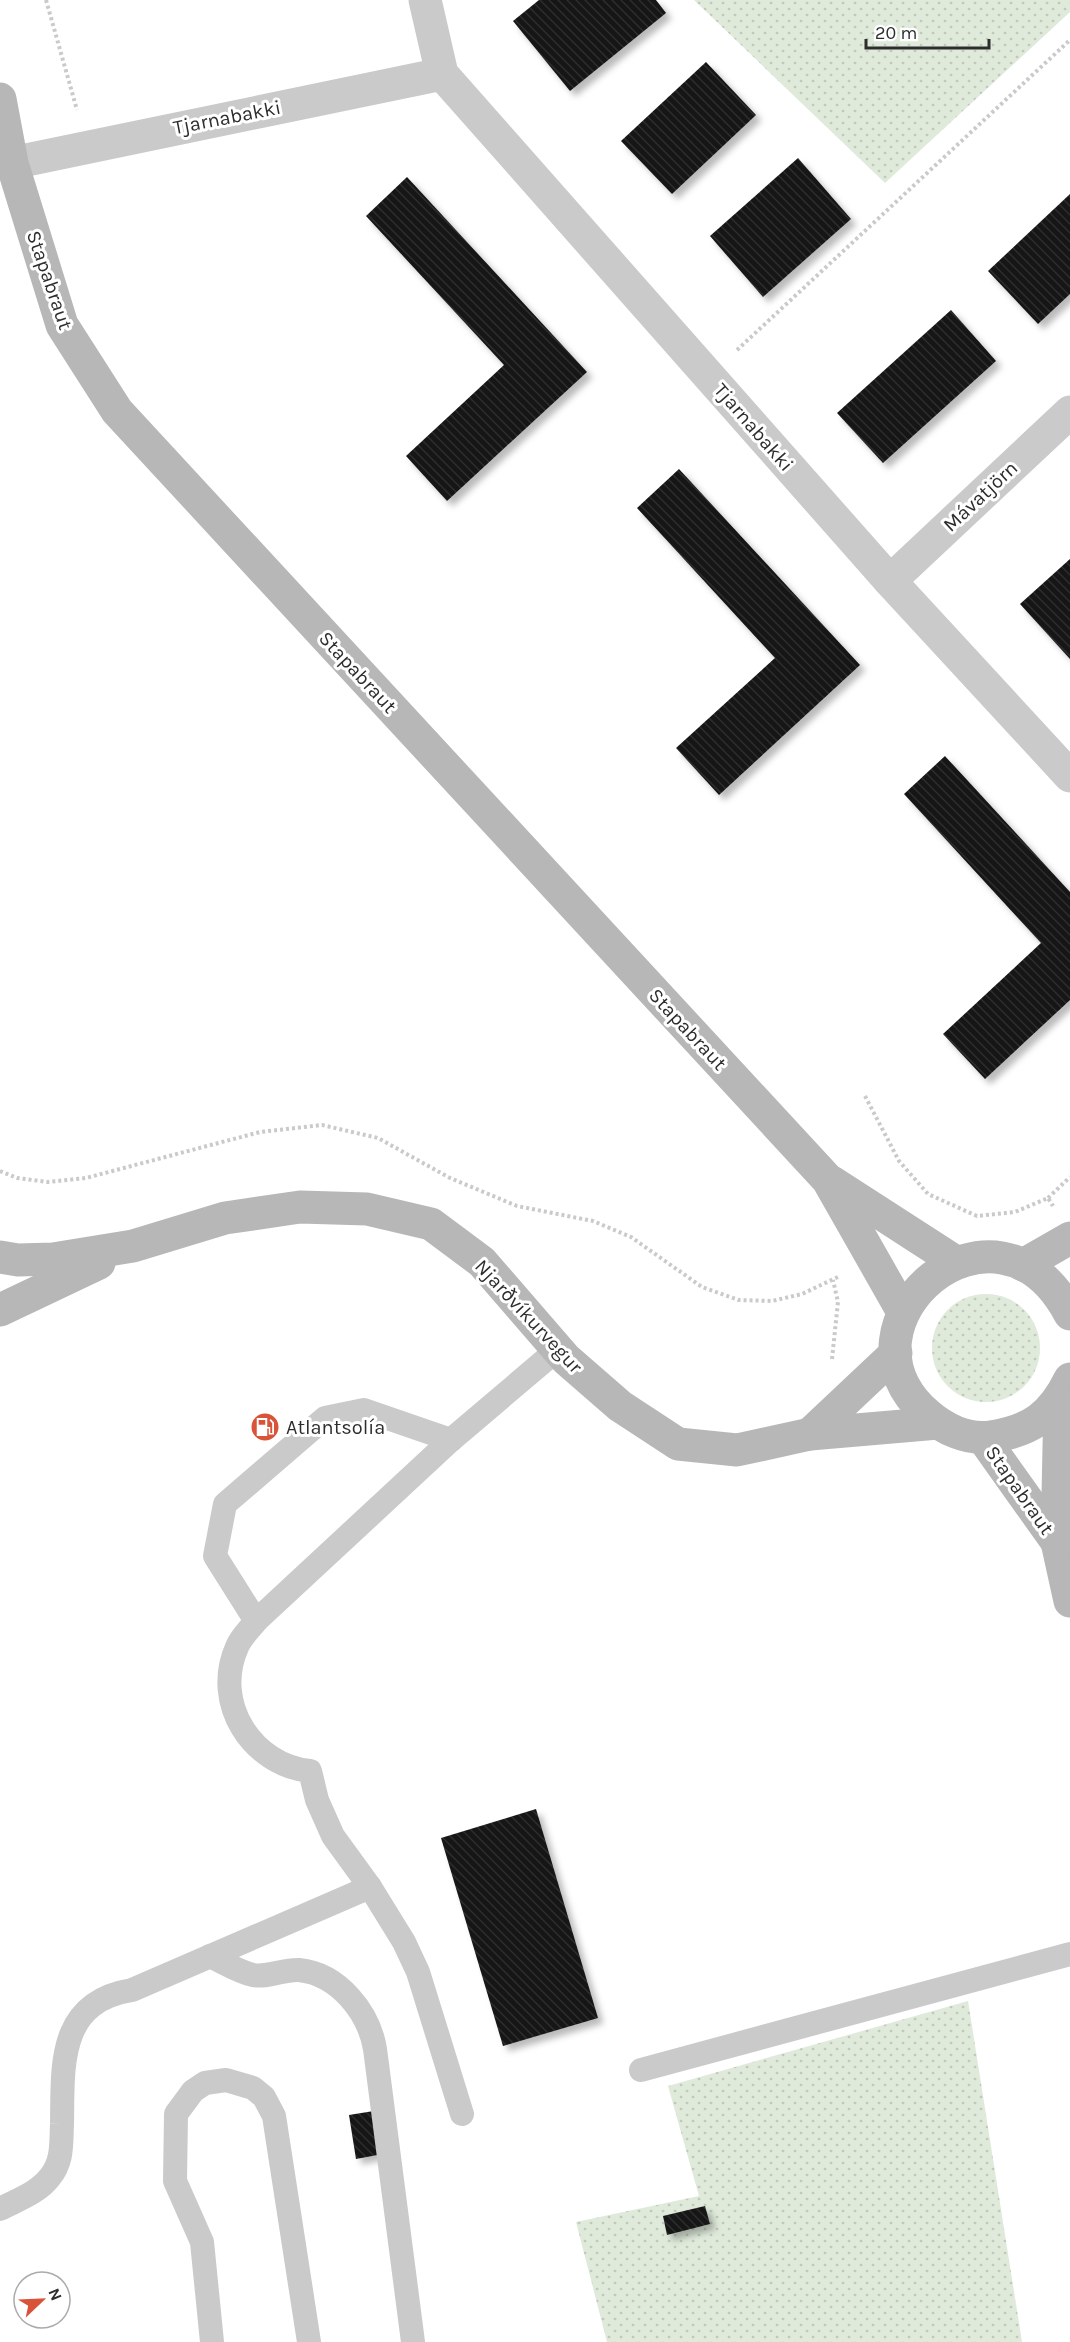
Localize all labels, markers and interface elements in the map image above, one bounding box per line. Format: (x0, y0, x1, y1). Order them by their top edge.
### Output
scale bar (866, 12, 989, 50)
text: 20 m (875, 22, 917, 44)
street label: Tjarnabakki (171, 96, 283, 139)
street label: Stapabraut (22, 228, 77, 333)
street label: Tjarnabakki (709, 379, 798, 476)
street label: Mávatjörn (938, 456, 1022, 536)
street label: Stapabraut (314, 627, 402, 718)
street label: Stapabraut (644, 984, 732, 1075)
street label: Njarðvíkurvegur (470, 1255, 588, 1378)
fuel station icon: Atlantsolía (249, 1411, 281, 1443)
place label: Atlantsolía (286, 1416, 385, 1439)
street label: Stapabraut (981, 1441, 1059, 1539)
north arrow (12, 2270, 72, 2330)
text: N (44, 2285, 66, 2303)

